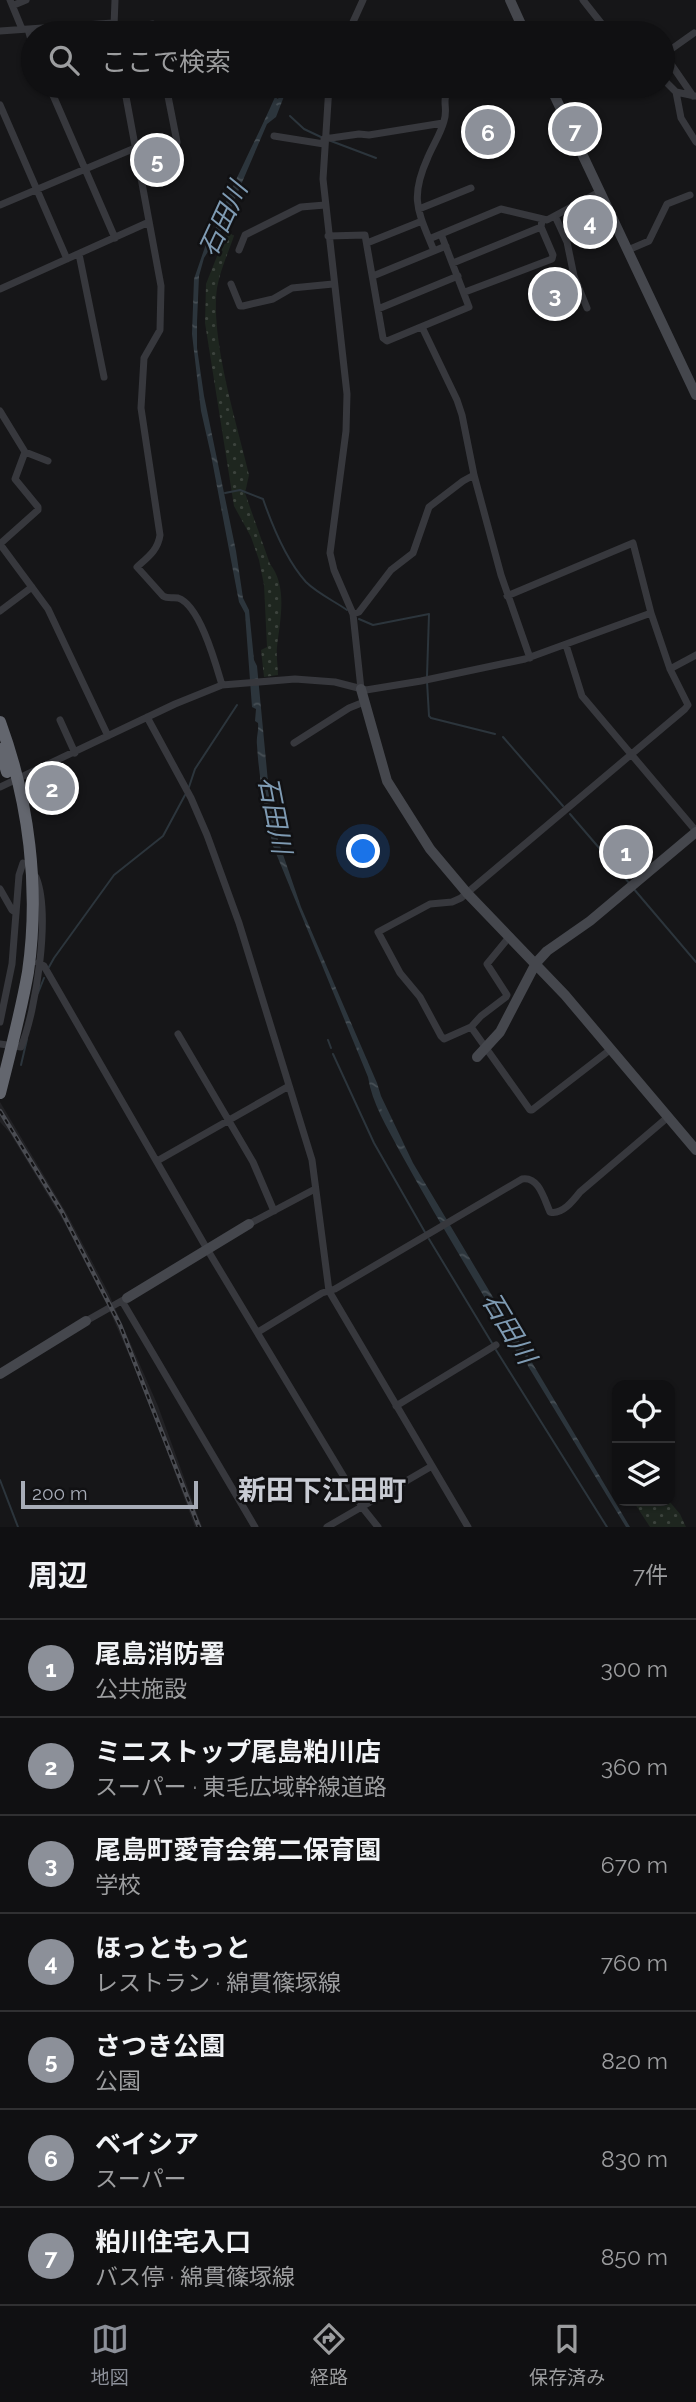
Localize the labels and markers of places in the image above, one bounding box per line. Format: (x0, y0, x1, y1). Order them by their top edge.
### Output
pin: 7 (552, 103, 598, 155)
pin: 6 (465, 106, 511, 158)
pin: 5 (134, 134, 180, 186)
pin: 4 (567, 196, 613, 248)
pin: 3 (532, 268, 578, 320)
pin: 2 (29, 762, 75, 814)
pin: 1 (603, 826, 649, 878)

